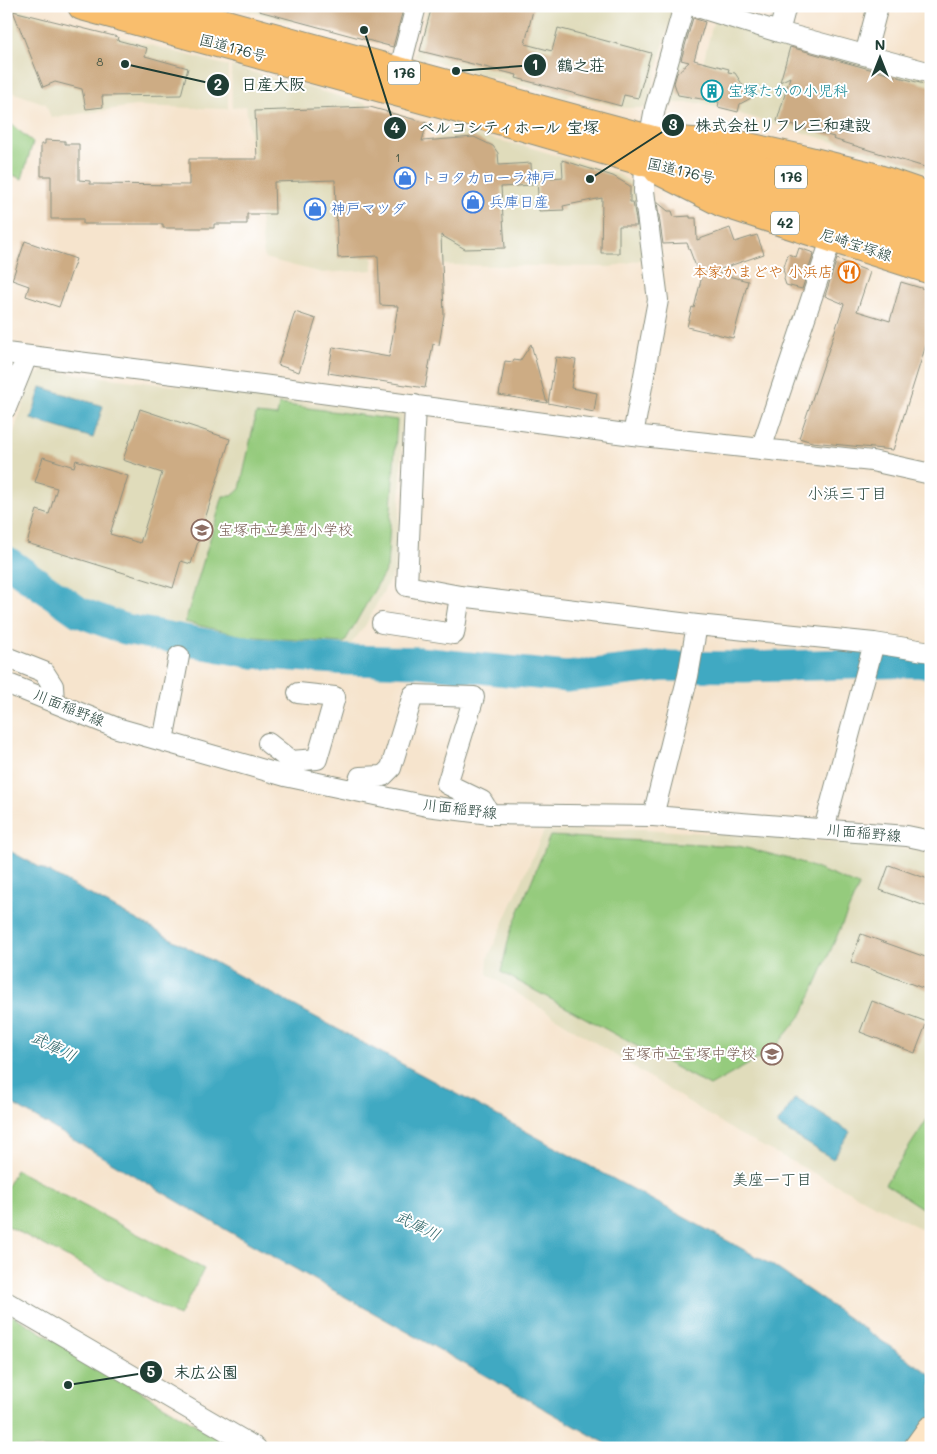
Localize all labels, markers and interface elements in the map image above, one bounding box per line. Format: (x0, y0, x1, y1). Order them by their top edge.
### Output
street label: 国道176号 (197, 28, 269, 66)
north arrow (854, 32, 904, 82)
text: N (875, 35, 885, 54)
callout: 鶴之荘 (522, 50, 615, 81)
house number: 8 (96, 53, 104, 69)
text: 1 (532, 54, 538, 74)
text: 鶴之荘 (557, 54, 605, 75)
road number: 176 (388, 62, 420, 84)
callout: 日産大阪 (206, 69, 315, 100)
text: 日産大阪 (241, 73, 305, 94)
text: 2 (214, 74, 222, 94)
building icon: 宝塚たかの小児科 (700, 79, 724, 103)
place label: 宝塚たかの小児科 (728, 80, 848, 100)
callout: 株式会社リフレ三和建設 (660, 110, 881, 141)
callout: ベルコシティホール 宝塚 (383, 112, 610, 143)
text: 3 (668, 114, 678, 134)
text: 株式会社リフレ三和建設 (695, 114, 871, 135)
text: ベルコシティホール 宝塚 (419, 116, 599, 137)
text: 4 (390, 117, 400, 137)
house number: 1 (395, 149, 401, 165)
street label: 国道176号 (645, 153, 717, 188)
shop icon: トヨタカローラ神戸 (393, 166, 417, 190)
road number: 176 (775, 166, 807, 188)
place label: トヨタカローラ神戸 (421, 167, 556, 187)
shop icon: 兵庫日産 (461, 190, 485, 214)
place label: 兵庫日産 (489, 191, 549, 211)
shop icon: 神戸マツダ (303, 197, 327, 221)
place label: 神戸マツダ (331, 198, 406, 218)
road number: 42 (771, 212, 799, 234)
street label: 尼崎宝塚線 (818, 223, 895, 265)
restaurant icon: 本家かまどや 小浜店 (837, 260, 861, 284)
place label: 本家かまどや 小浜店 (693, 261, 833, 281)
district label: 小浜三丁目 (807, 482, 887, 503)
school or university icon: 宝塚市立美座小学校 (190, 518, 214, 542)
place label: 宝塚市立美座小学校 (218, 519, 353, 539)
street label: 川面稲野線 (31, 684, 108, 730)
street label: 川面稲野線 (422, 794, 499, 823)
street label: 川面稲野線 (826, 819, 902, 845)
water label: 武庫川 (28, 1026, 80, 1066)
school or university icon: 宝塚市立宝塚中学校 (760, 1042, 784, 1066)
place label: 宝塚市立宝塚中学校 (621, 1043, 756, 1063)
district label: 美座一丁目 (732, 1168, 812, 1189)
water label: 武庫川 (392, 1205, 444, 1245)
callout: 末広公園 (139, 1356, 248, 1387)
text: 5 (147, 1361, 156, 1381)
text: 末広公園 (174, 1361, 238, 1382)

